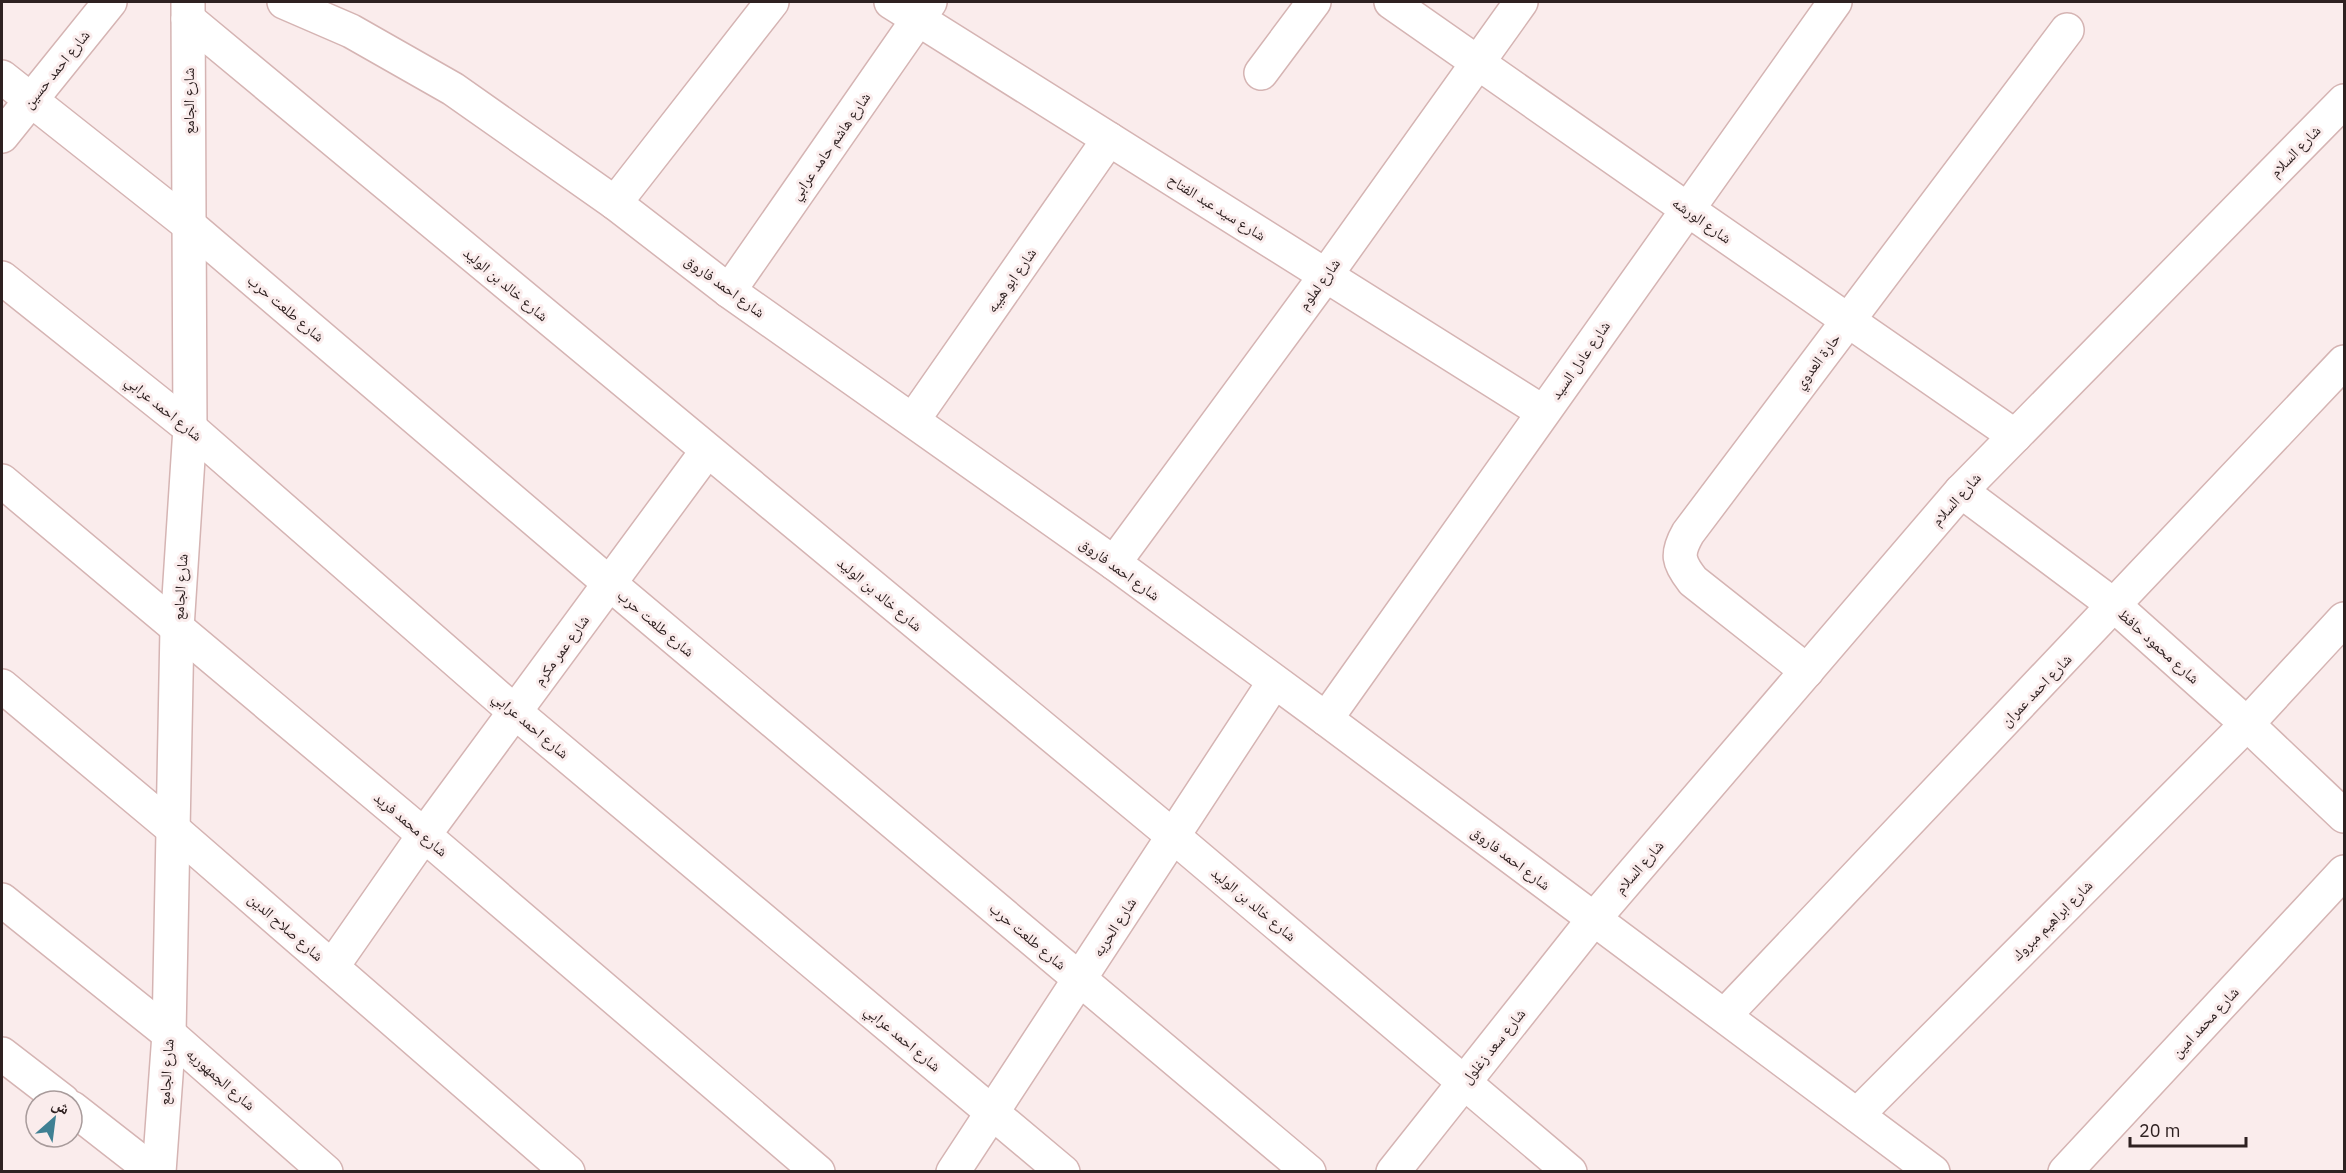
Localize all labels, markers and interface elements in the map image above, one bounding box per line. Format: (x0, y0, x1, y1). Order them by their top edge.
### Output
street label: شارع احمد حسين (19, 26, 94, 113)
street label: شارع الجامع (179, 68, 199, 134)
street label: شارع هاشم حامد عرابي (786, 88, 877, 205)
street label: شارع السلام (2266, 121, 2325, 182)
street label: شارع سيد عبد الفتاح (1164, 169, 1270, 246)
street label: شارع الورشه (1668, 193, 1736, 248)
street label: شارع خالد بن الوليد (459, 243, 552, 326)
street label: شارع ابو هيبه (982, 244, 1041, 317)
street label: شارع احمد فاروق (681, 251, 769, 322)
street label: شارع لملوم (1294, 254, 1345, 314)
street label: شارع طلعت حرب (243, 270, 329, 347)
street label: شارع عادل السيد (1546, 317, 1615, 403)
street label: حارة العدوي (1790, 329, 1847, 394)
street label: شارع احمد عرابي (120, 371, 206, 447)
street label: شارع السلام (1927, 468, 1986, 530)
street label: شارع احمد فاروق (1076, 534, 1164, 605)
street label: شارع الجامع (168, 553, 193, 621)
street label: شارع خالد بن الوليد (833, 553, 926, 636)
street label: شارع طلعت حرب (613, 585, 699, 662)
street label: شارع محمود حافظ (2114, 604, 2204, 688)
street label: شارع عمر مكرم (529, 611, 594, 690)
street label: شارع احمد عمران (1996, 649, 2076, 731)
street label: شارع احمد عرابي (487, 688, 573, 765)
street label: شارع محمد فريد (370, 788, 452, 861)
street label: شارع احمد فاروق (1467, 822, 1555, 895)
street label: شارع السلام (1610, 836, 1668, 899)
street label: شارع خالد بن الوليد (1207, 863, 1300, 946)
street label: شارع ابراهيم مبروك (2008, 876, 2097, 965)
street label: شارع صلاح الدين (244, 889, 328, 966)
street label: شارع الحريه (1088, 894, 1141, 961)
street label: شارع طلعت حرب (985, 898, 1071, 975)
street label: شارع محمد امين (2167, 982, 2244, 1062)
street label: شارع احمد عرابي (859, 1001, 945, 1078)
street label: شارع سعد زغلول (1457, 1004, 1530, 1088)
street label: شارع الجامع (154, 1038, 179, 1106)
street label: شارع الجمهوريه (182, 1044, 260, 1115)
north arrow (24, 1089, 84, 1149)
text: ش (49, 1093, 73, 1119)
scale bar (2130, 1110, 2246, 1148)
text: 20 m (2139, 1119, 2181, 1142)

